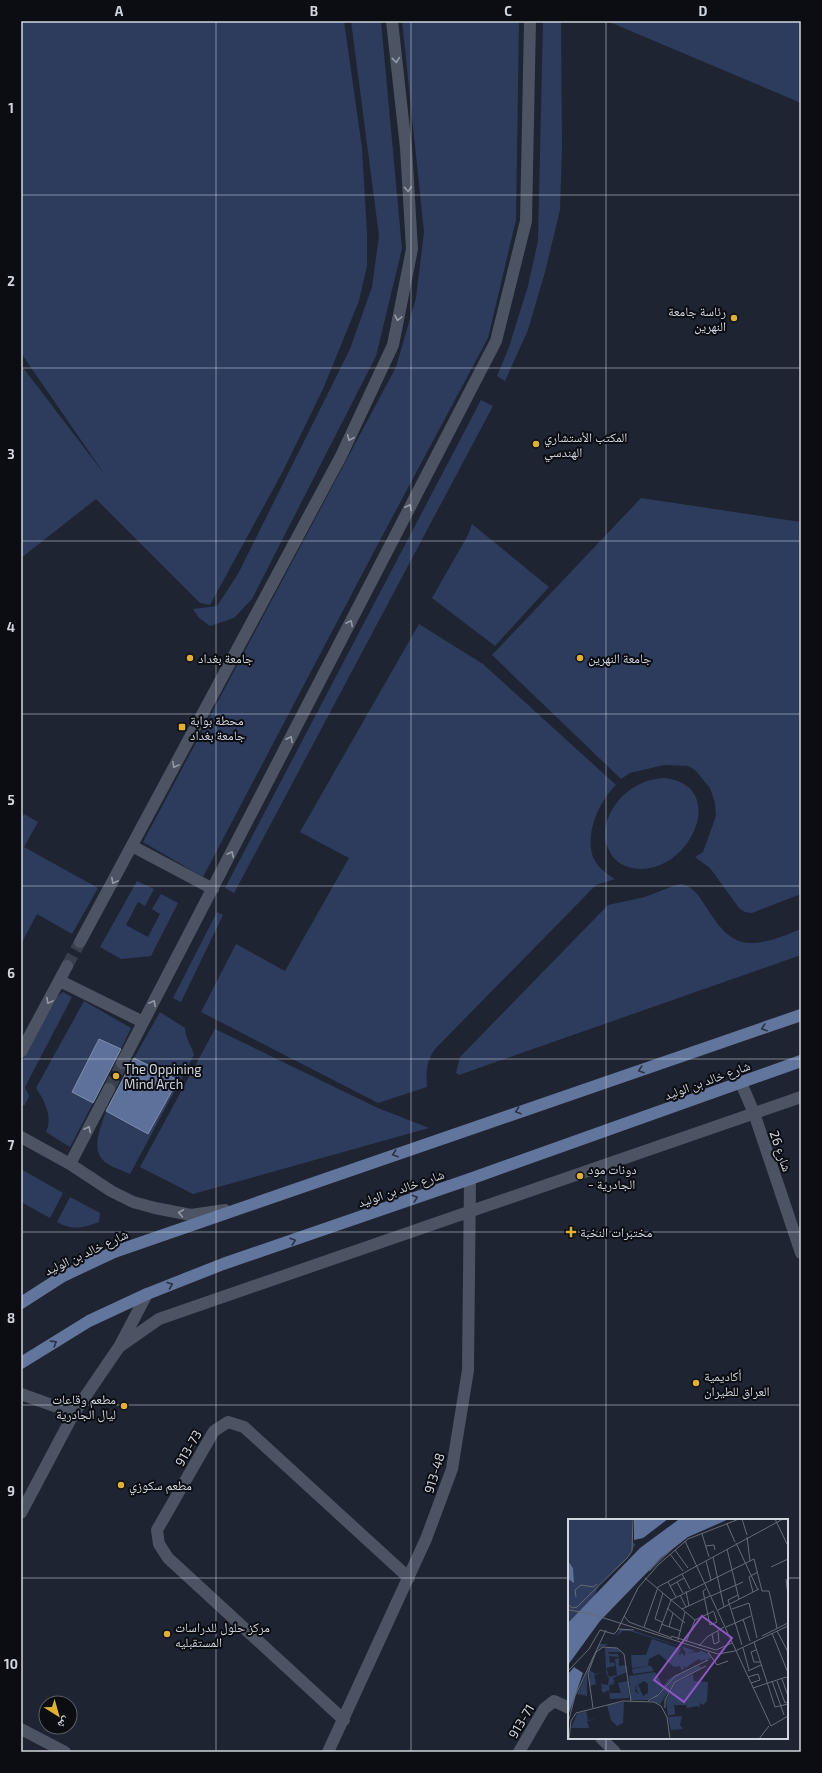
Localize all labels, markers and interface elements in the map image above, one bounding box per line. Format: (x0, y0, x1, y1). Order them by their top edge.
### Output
text: A (115, 3, 124, 19)
text: B (310, 3, 318, 19)
text: C (504, 3, 512, 19)
text: D (699, 3, 708, 19)
one-way arrow (391, 57, 400, 63)
text: 1 (8, 100, 14, 116)
one-way arrow (404, 186, 413, 192)
text: 2 (7, 273, 15, 289)
place label: رئاسة جامعة النهرين (668, 303, 726, 335)
marker: رئاسة جامعة النهرين (729, 313, 739, 323)
one-way arrow (395, 314, 403, 321)
place label: المكتب الأستشاري الهندسي (544, 429, 627, 463)
one-way arrow (347, 433, 355, 441)
marker: المكتب الأستشاري الهندسي (531, 439, 541, 449)
text: 3 (7, 446, 15, 462)
one-way arrow (404, 504, 412, 512)
text: 4 (7, 619, 15, 635)
one-way arrow (345, 620, 352, 627)
place label: جامعة بغداد (198, 650, 253, 666)
place label: جامعة النهرين (588, 650, 652, 667)
marker: جامعة بغداد (185, 653, 195, 663)
marker: جامعة النهرين (575, 653, 585, 663)
place label: محطة بوابة جامعة بغداد (190, 712, 245, 743)
marker: محطة بوابة جامعة بغداد (177, 722, 187, 732)
one-way arrow (285, 735, 293, 743)
one-way arrow (173, 761, 180, 768)
text: 5 (7, 792, 15, 808)
one-way arrow (226, 851, 233, 858)
one-way arrow (111, 877, 118, 884)
text: 6 (7, 965, 15, 981)
one-way arrow (46, 996, 54, 1004)
one-way arrow (149, 1000, 156, 1007)
one-way arrow (761, 1023, 768, 1031)
street label: شارع خالد بن الوليد (662, 1057, 753, 1105)
place label: The Oppining Mind Arch (124, 1061, 202, 1092)
one-way arrow (638, 1065, 645, 1073)
marker: The Oppining Mind Arch (111, 1071, 121, 1081)
one-way arrow (515, 1107, 522, 1115)
one-way arrow (83, 1126, 91, 1134)
street label: شارع 26 (765, 1128, 795, 1174)
text: 7 (8, 1137, 15, 1153)
one-way arrow (392, 1149, 399, 1157)
place label: دونات مود - الجادرية (588, 1161, 637, 1193)
street label: شارع خالد بن الوليد (356, 1166, 447, 1212)
marker: دونات مود - الجادرية (575, 1171, 585, 1181)
one-way arrow (412, 1195, 419, 1203)
one-way arrow (178, 1209, 185, 1218)
place label: مختبرات النخبة (580, 1224, 652, 1241)
street label: شارع خالد بن الوليد (42, 1226, 131, 1280)
marker: مختبرات النخبة (565, 1226, 577, 1238)
one-way arrow (289, 1237, 296, 1246)
one-way arrow (167, 1282, 174, 1290)
text: 8 (7, 1310, 15, 1326)
one-way arrow (50, 1340, 57, 1347)
place label: أكاديمية العراق للطيران (704, 1368, 770, 1400)
marker: أكاديمية العراق للطيران (691, 1378, 701, 1388)
place label: مطعم وقاعات ليال الجادرية (52, 1391, 116, 1423)
marker: مطعم وقاعات ليال الجادرية (119, 1401, 129, 1411)
street label: 913-73 (171, 1427, 205, 1469)
street label: 913-48 (420, 1451, 448, 1495)
place label: مطعم سكوزي (129, 1477, 192, 1496)
marker: مطعم سكوزي (116, 1480, 126, 1490)
text: 9 (7, 1483, 15, 1499)
inset map (568, 1519, 788, 1739)
place label: مركز حلول للدراسات المستقبليه (175, 1619, 270, 1650)
marker: مركز حلول للدراسات المستقبليه (162, 1629, 172, 1639)
text: 10 (4, 1656, 18, 1672)
north arrow (38, 1695, 78, 1735)
street label: 913-71 (505, 1701, 537, 1741)
text: ش (54, 1713, 73, 1732)

